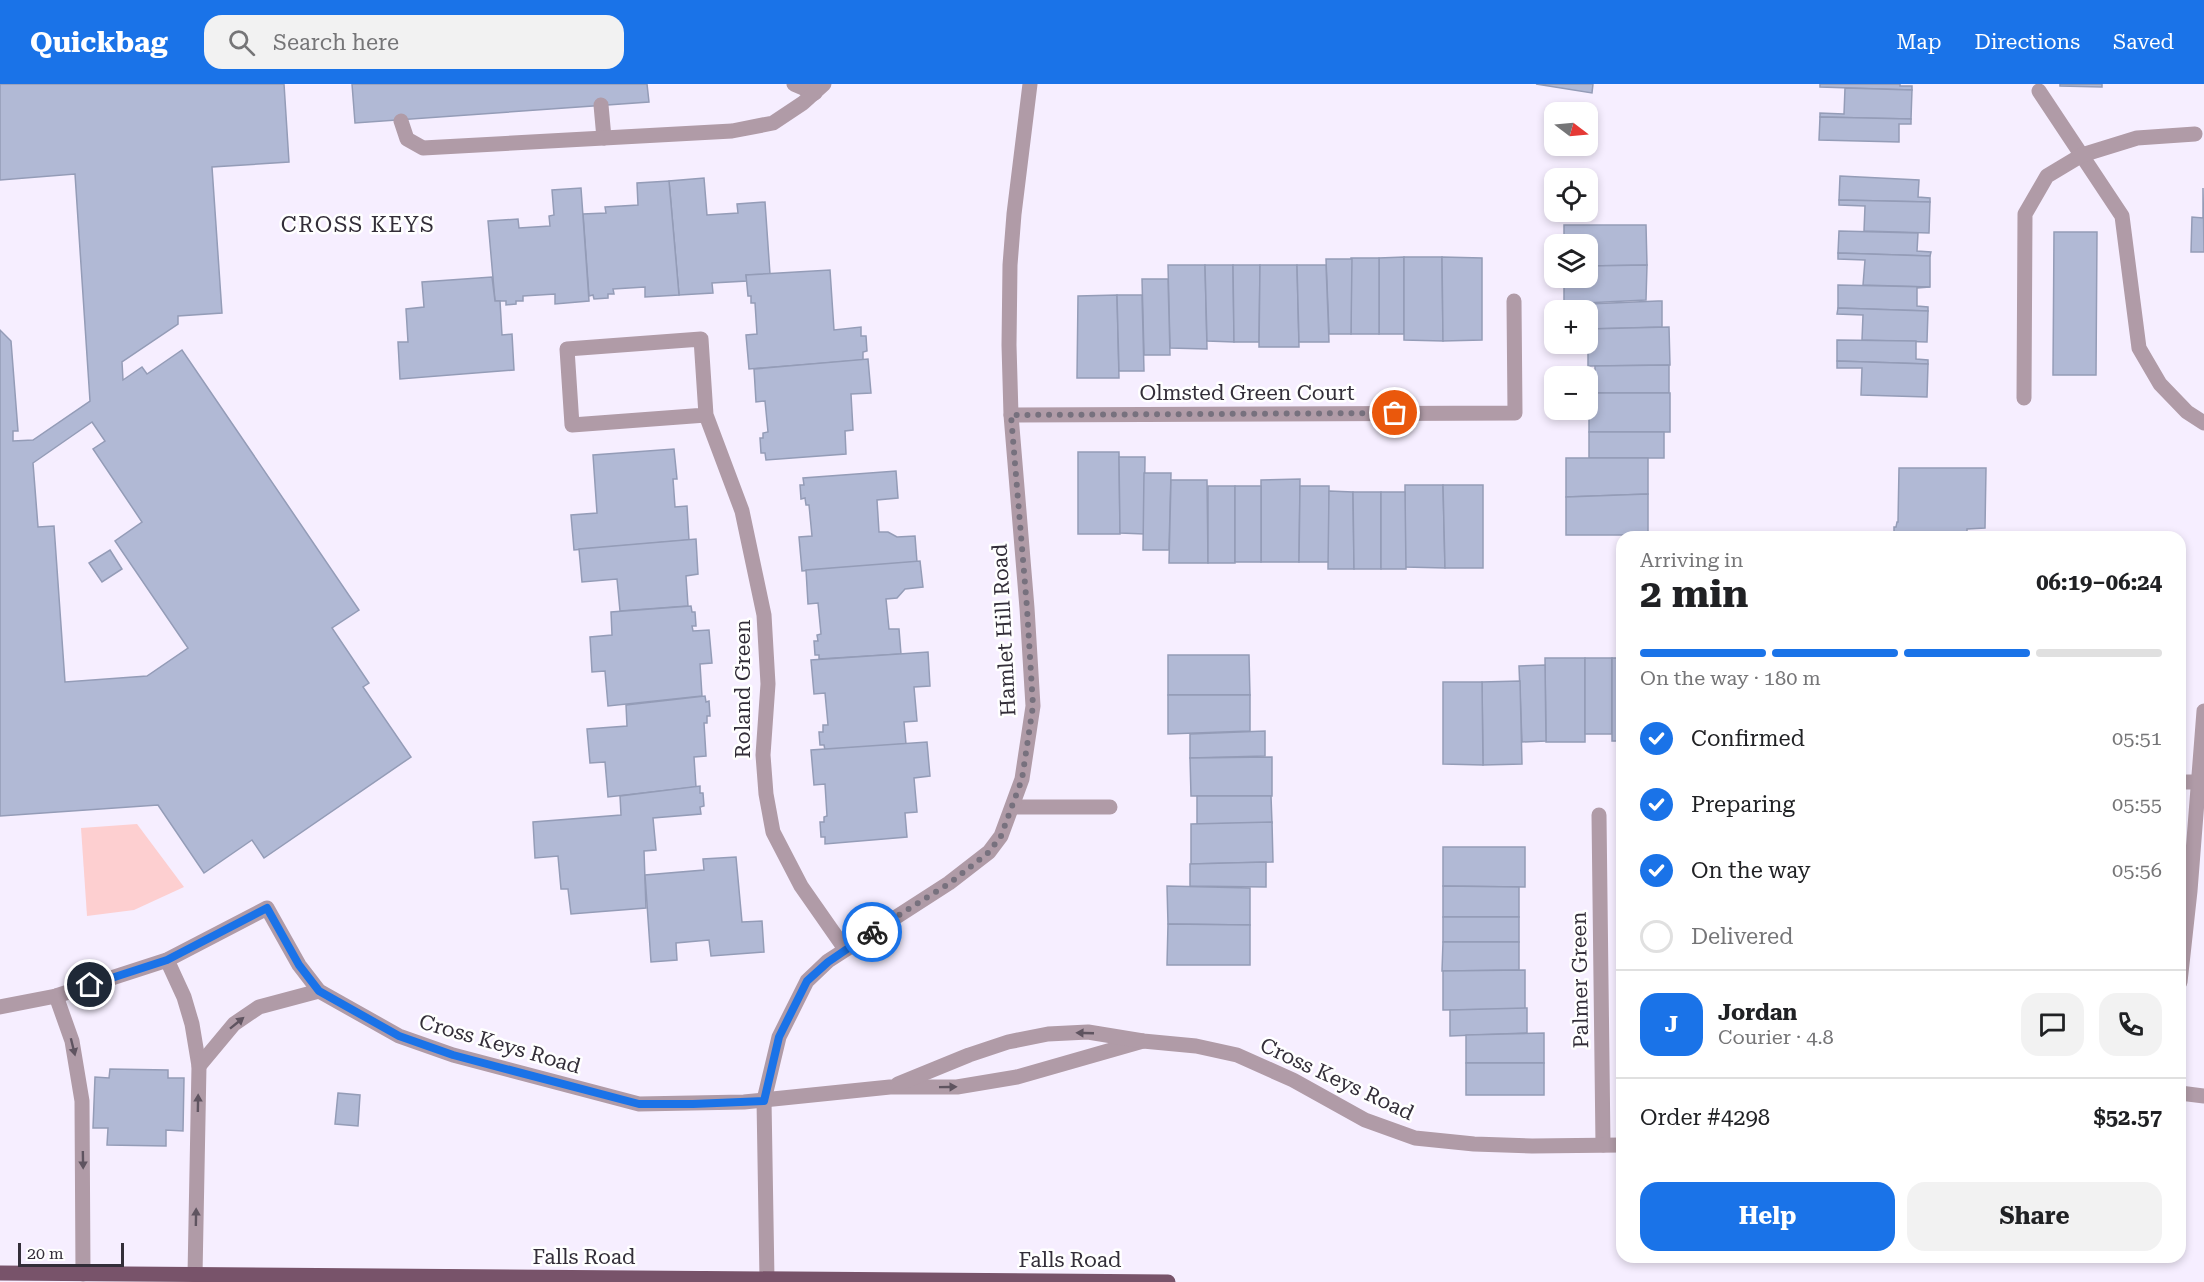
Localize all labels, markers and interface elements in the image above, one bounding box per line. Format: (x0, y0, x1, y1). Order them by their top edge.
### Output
search box (204, 15, 624, 69)
text: Quickbag (30, 26, 168, 59)
icon: search (225, 26, 258, 59)
text: Search here (273, 30, 399, 55)
text: Map (1897, 30, 1941, 54)
text: Directions (1974, 30, 2080, 54)
text: Saved (2113, 30, 2174, 54)
north arrow (1544, 102, 1598, 156)
map controls (1544, 102, 1598, 420)
button: locate (1544, 168, 1598, 222)
district label: CROSS KEYS (281, 212, 435, 237)
button: layers (1544, 234, 1598, 288)
button: + (1544, 300, 1598, 354)
button: − (1544, 366, 1598, 420)
street label: Olmsted Green Court (1139, 381, 1355, 405)
pin (1369, 387, 1420, 438)
icon: bag (1378, 396, 1411, 429)
street label: Hamlet Hill Road (987, 543, 1021, 717)
text: Arriving in (1640, 548, 1743, 572)
text: 06:19–06:24 (2036, 570, 2162, 595)
text: 2 min (1640, 571, 1748, 617)
street label: Roland Green (731, 619, 755, 758)
text: On the way · 180 m (1640, 666, 1821, 690)
icon: check (1640, 722, 1673, 755)
text: Confirmed (1691, 726, 1805, 751)
text: 05:51 (2112, 726, 2162, 750)
icon: check (1640, 788, 1673, 821)
text: Preparing (1691, 792, 1795, 817)
text: 05:55 (2112, 792, 2162, 816)
icon: check (1640, 854, 1673, 887)
text: On the way (1691, 858, 1811, 883)
text: 05:56 (2112, 858, 2162, 882)
courier (842, 902, 902, 962)
street label: Palmer Green (1567, 911, 1593, 1049)
icon: bike (856, 916, 889, 949)
text: Delivered (1691, 924, 1793, 949)
pin (64, 959, 115, 1010)
icon: home (73, 968, 106, 1001)
button: chat (2021, 993, 2084, 1056)
button: phone (2099, 993, 2162, 1056)
text: Jordan (1718, 1000, 1797, 1025)
street label: Cross Keys Road (416, 1009, 584, 1079)
text: J (1665, 1012, 1678, 1037)
one-way arrow (229, 1016, 245, 1029)
text: Courier · 4.8 (1718, 1025, 1834, 1049)
one-way arrow (1076, 1028, 1095, 1038)
street label: Cross Keys Road (1256, 1033, 1418, 1125)
one-way arrow (69, 1038, 79, 1056)
one-way arrow (939, 1082, 958, 1091)
one-way arrow (194, 1094, 203, 1113)
text: Order #4298 (1640, 1105, 1770, 1130)
text: $52.57 (2093, 1105, 2162, 1130)
one-way arrow (78, 1150, 88, 1169)
button: Help (1640, 1182, 1895, 1251)
button: Share (1907, 1182, 2162, 1251)
one-way arrow (192, 1207, 201, 1226)
scale bar (18, 1240, 124, 1268)
text: 20 m (27, 1244, 64, 1263)
street label: Falls Road (533, 1245, 636, 1269)
street label: Falls Road (1019, 1248, 1122, 1272)

